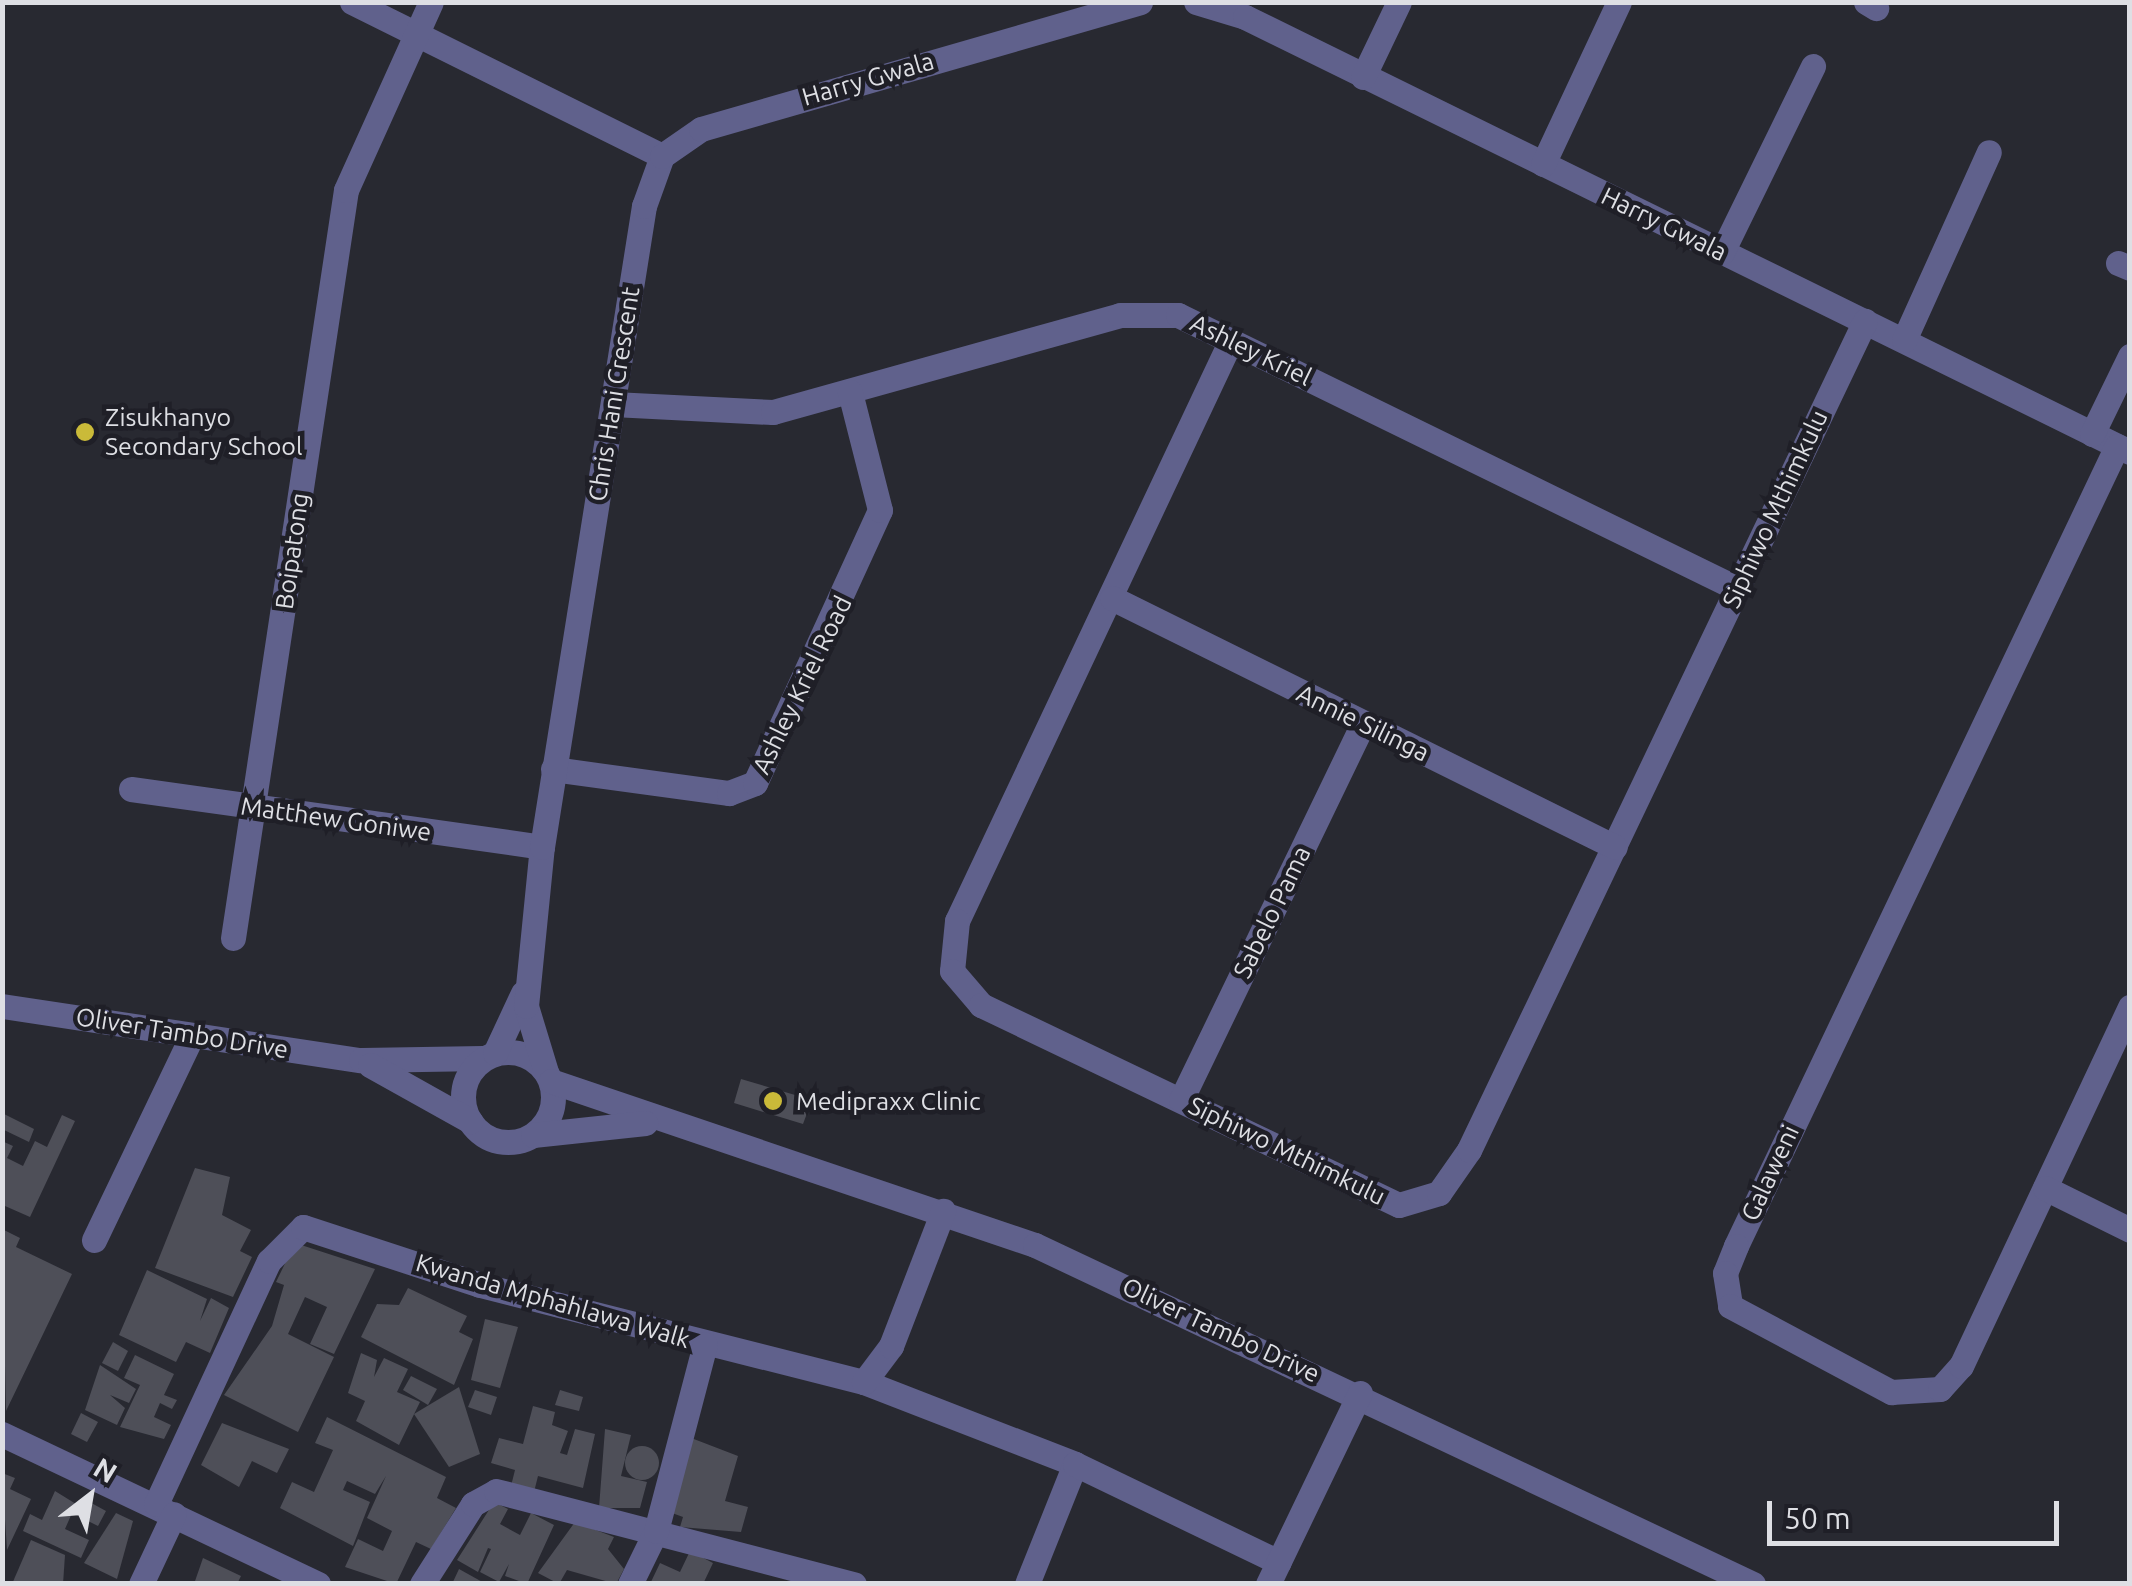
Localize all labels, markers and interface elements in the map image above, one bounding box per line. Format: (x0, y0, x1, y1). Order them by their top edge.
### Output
street label: Harry Gwala (799, 46, 937, 112)
street label: Harry Gwala (1596, 181, 1732, 267)
street label: Chris Hani Crescent (582, 285, 646, 503)
street label: Ashley Kriel (1186, 308, 1316, 392)
place label: Zisukhanyo Secondary School (105, 403, 302, 462)
street label: Siphiwo Mthimkulu (1716, 405, 1834, 613)
marker: Zisukhanyo Secondary School (74, 421, 96, 443)
street label: Boipatong (269, 491, 315, 611)
street label: Ashley Kriel Road (746, 591, 858, 779)
street label: Annie Silinga (1292, 678, 1434, 768)
street label: Matthew Goniwe (239, 791, 433, 847)
street label: Sabelo Pama (1227, 841, 1317, 983)
street label: Oliver Tambo Drive (74, 1001, 290, 1065)
place label: Medipraxx Clinic (796, 1086, 981, 1116)
marker: Medipraxx Clinic (760, 1088, 786, 1114)
street label: Siphiwo Mthimkulu (1184, 1090, 1390, 1212)
street label: Galaweni (1735, 1120, 1805, 1226)
street label: Kwanda Mphahlawa Walk (412, 1247, 694, 1355)
street label: Oliver Tambo Drive (1117, 1271, 1325, 1389)
north arrow (40, 1446, 140, 1546)
text: N (89, 1451, 123, 1489)
scale bar (1772, 1481, 2064, 1543)
text: 50 m (1784, 1501, 1851, 1535)

